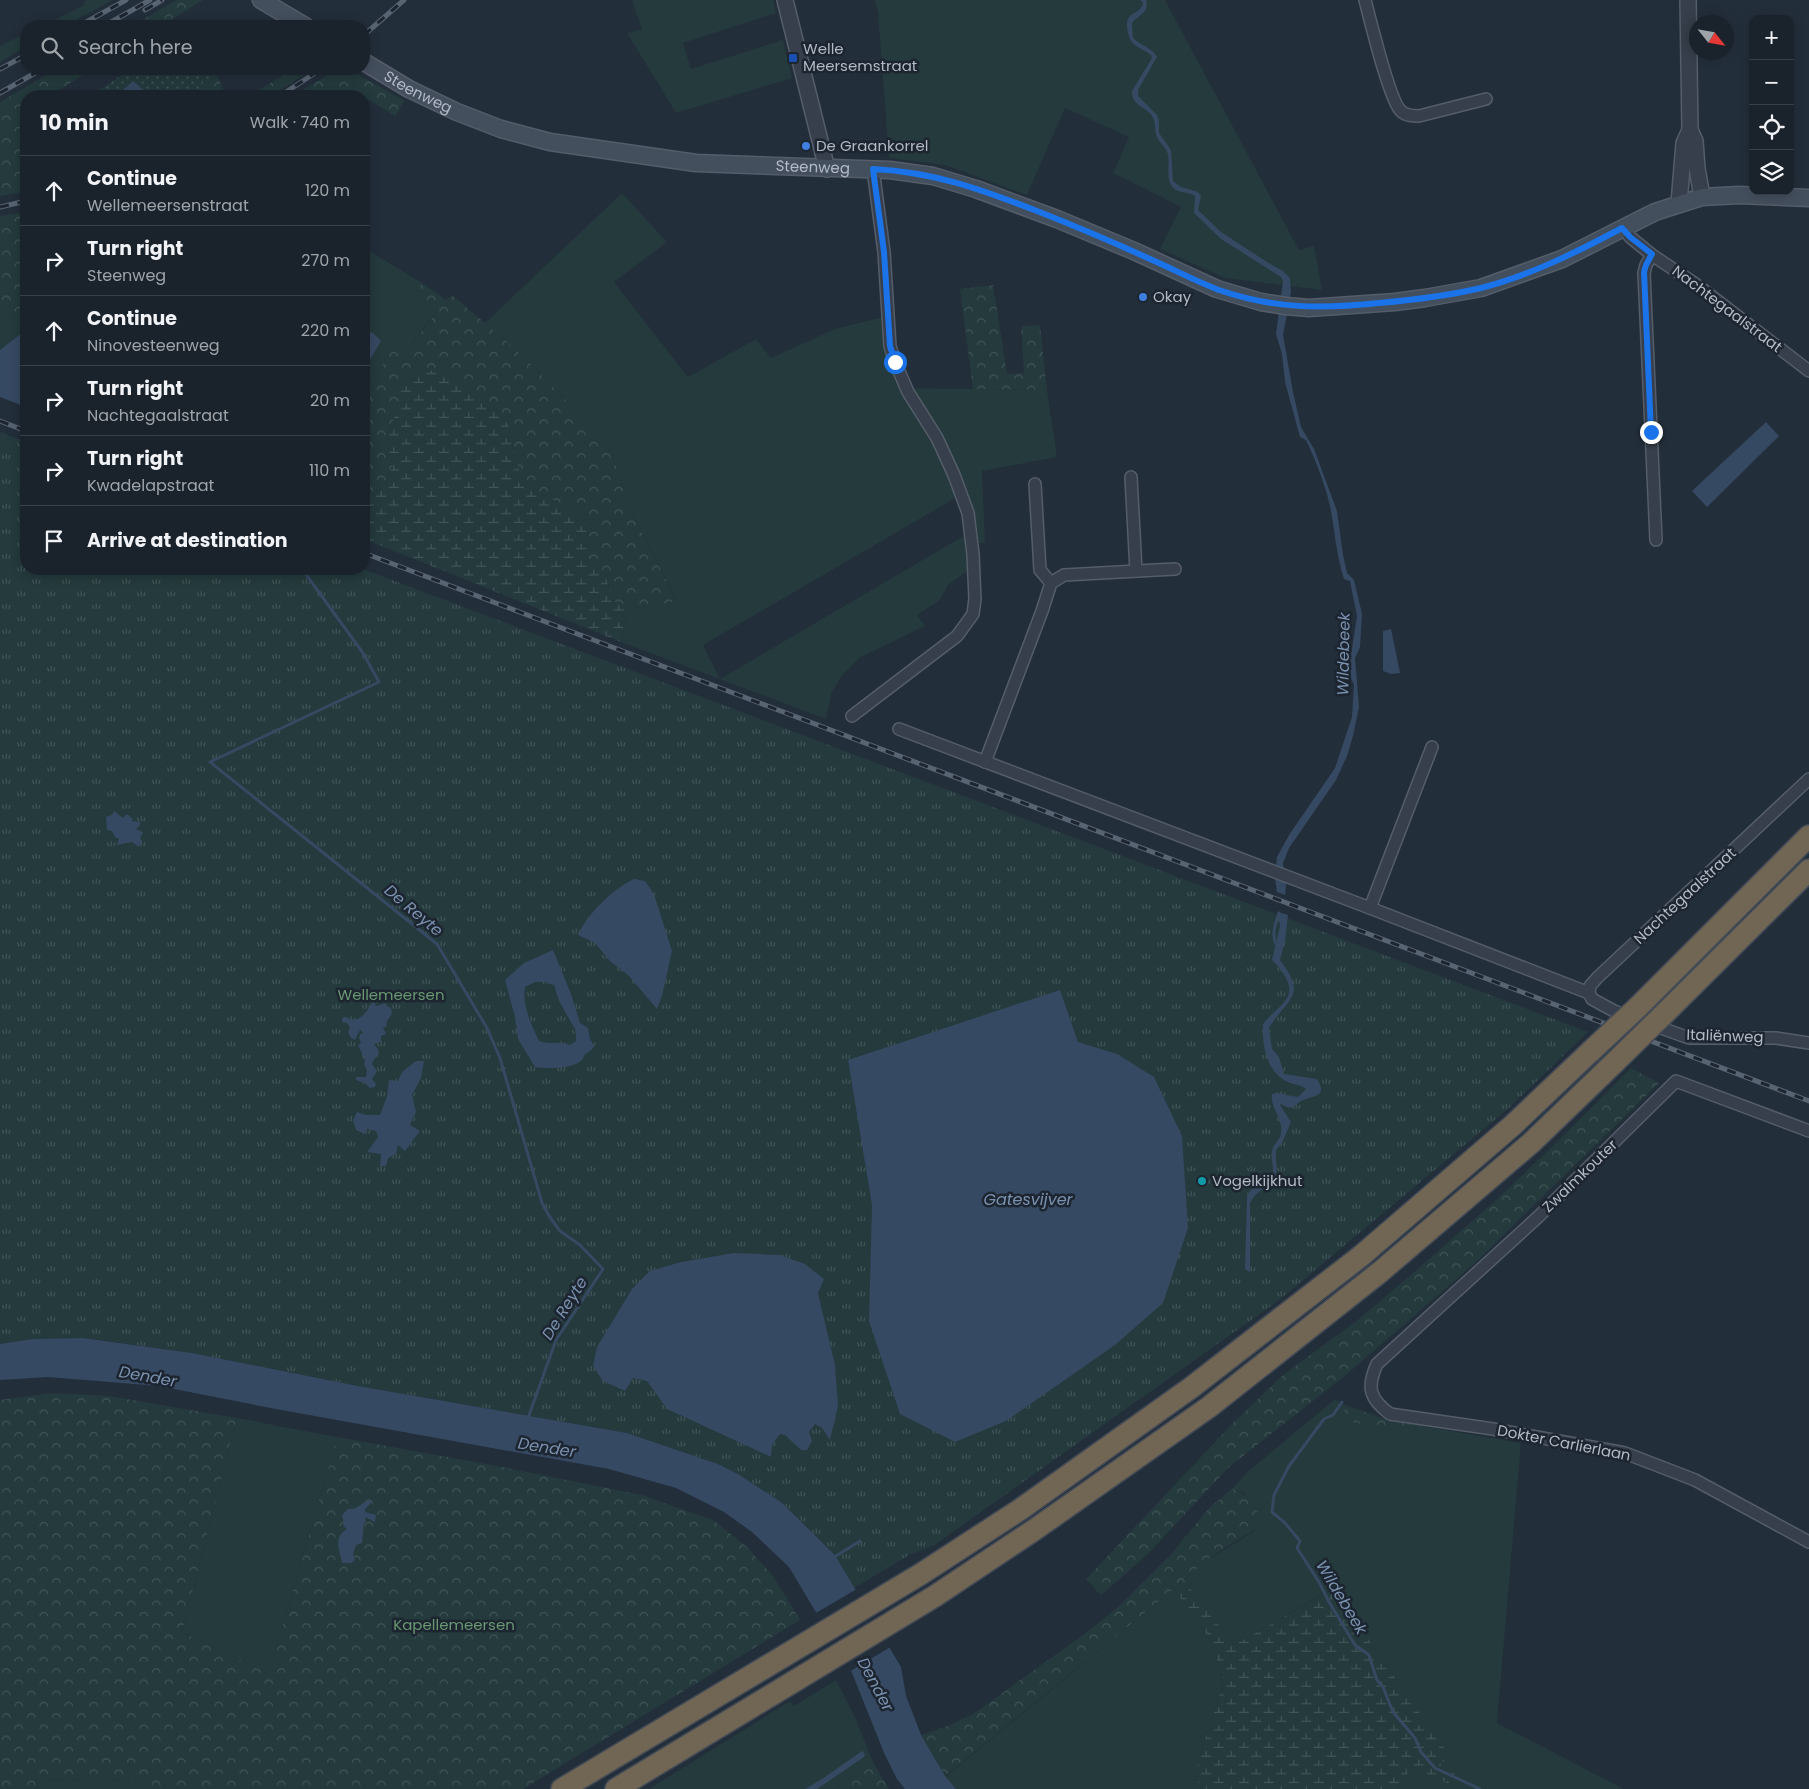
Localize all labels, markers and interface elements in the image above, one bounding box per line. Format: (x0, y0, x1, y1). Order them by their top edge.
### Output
north arrow (1689, 15, 1734, 60)
map controls (1749, 15, 1794, 195)
button: + (1749, 15, 1794, 60)
search box (20, 20, 370, 75)
icon: search (38, 34, 66, 62)
text: Search here (78, 34, 192, 61)
place label: Welle Meersemstraat (803, 38, 917, 76)
marker: Welle Meersemstraat (787, 52, 799, 64)
button: − (1749, 60, 1794, 105)
street label: Steenweg (380, 65, 456, 118)
button: locate (1749, 105, 1794, 150)
text: 10 min (40, 108, 109, 137)
text: Walk · 740 m (250, 111, 350, 134)
place label: De Graankorrel (816, 135, 929, 156)
marker: De Graankorrel (800, 140, 812, 152)
button: layers (1749, 150, 1794, 195)
street label: Steenweg (775, 155, 850, 179)
text: Continue (87, 165, 177, 192)
icon: ahead (40, 177, 68, 205)
text: 120 m (305, 179, 350, 202)
text: Wellemeersenstraat (87, 194, 249, 217)
text: Turn right (87, 235, 183, 262)
icon: right (40, 247, 68, 275)
text: 270 m (301, 249, 350, 272)
street label: Nachtegaalstraat (1668, 260, 1787, 357)
text: Steenweg (87, 264, 166, 287)
place label: Okay (1153, 286, 1192, 307)
marker: Okay (1137, 291, 1149, 303)
text: Continue (87, 305, 177, 332)
icon: ahead (40, 317, 68, 345)
text: 220 m (301, 319, 350, 342)
text: Ninovesteenweg (87, 334, 220, 357)
route start (884, 351, 907, 374)
text: Turn right (87, 375, 183, 402)
icon: right (40, 387, 68, 415)
text: 20 m (310, 389, 350, 412)
text: Nachtegaalstraat (87, 404, 229, 427)
route end (1640, 421, 1663, 444)
text: Turn right (87, 445, 183, 472)
icon: right (40, 457, 68, 485)
text: 110 m (309, 459, 350, 482)
text: Kwadelapstraat (87, 474, 214, 497)
icon: arrive (40, 527, 68, 555)
text: Arrive at destination (87, 527, 288, 554)
water label: Wildebeek (1331, 611, 1356, 696)
street label: Nachtegaalstraat (1629, 843, 1740, 949)
water label: De Reyte (379, 879, 448, 942)
park label: Wellemeersen (338, 984, 445, 1005)
street label: Italiënweg (1686, 1024, 1764, 1047)
street label: Zwalmkouter (1537, 1134, 1622, 1217)
place label: Vogelkijkhut (1212, 1170, 1302, 1191)
marker: Vogelkijkhut (1196, 1175, 1208, 1187)
water label: Gatesvijver (983, 1188, 1074, 1211)
water label: De Reyte (536, 1272, 593, 1344)
water label: Dender (117, 1360, 180, 1393)
street label: Dokter Carlierlaan (1496, 1419, 1633, 1466)
water label: Dender (516, 1432, 578, 1464)
water label: Wildebeek (1310, 1556, 1373, 1639)
park label: Kapellemeersen (393, 1614, 515, 1635)
water label: Dender (852, 1653, 900, 1716)

